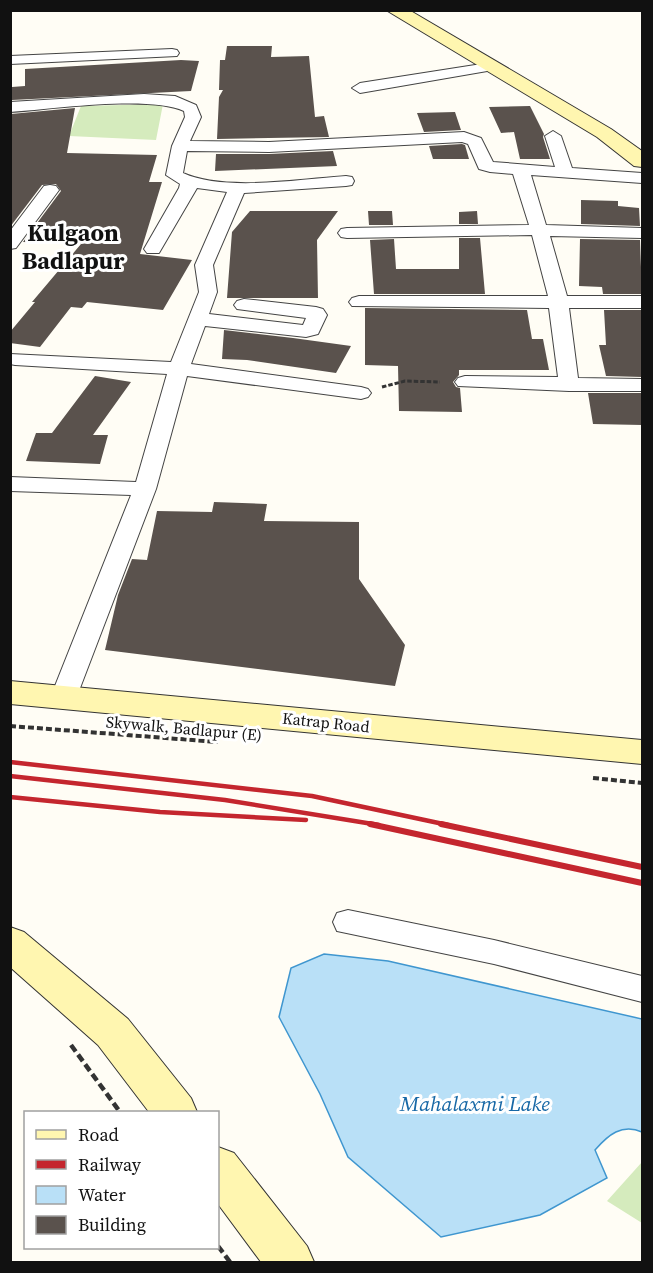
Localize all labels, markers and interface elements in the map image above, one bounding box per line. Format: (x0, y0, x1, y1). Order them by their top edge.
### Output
district label: Kulgaon Badlapur (22, 216, 125, 277)
street label: Katrap Road (281, 706, 371, 738)
street label: Skywalk, Badlapur (E) (105, 710, 263, 746)
water label: Mahalaxmi Lake (399, 1089, 550, 1118)
legend (24, 1111, 219, 1249)
text: Road (78, 1122, 119, 1147)
text: Railway (78, 1152, 142, 1177)
text: Water (78, 1182, 126, 1207)
text: Building (78, 1212, 146, 1237)

